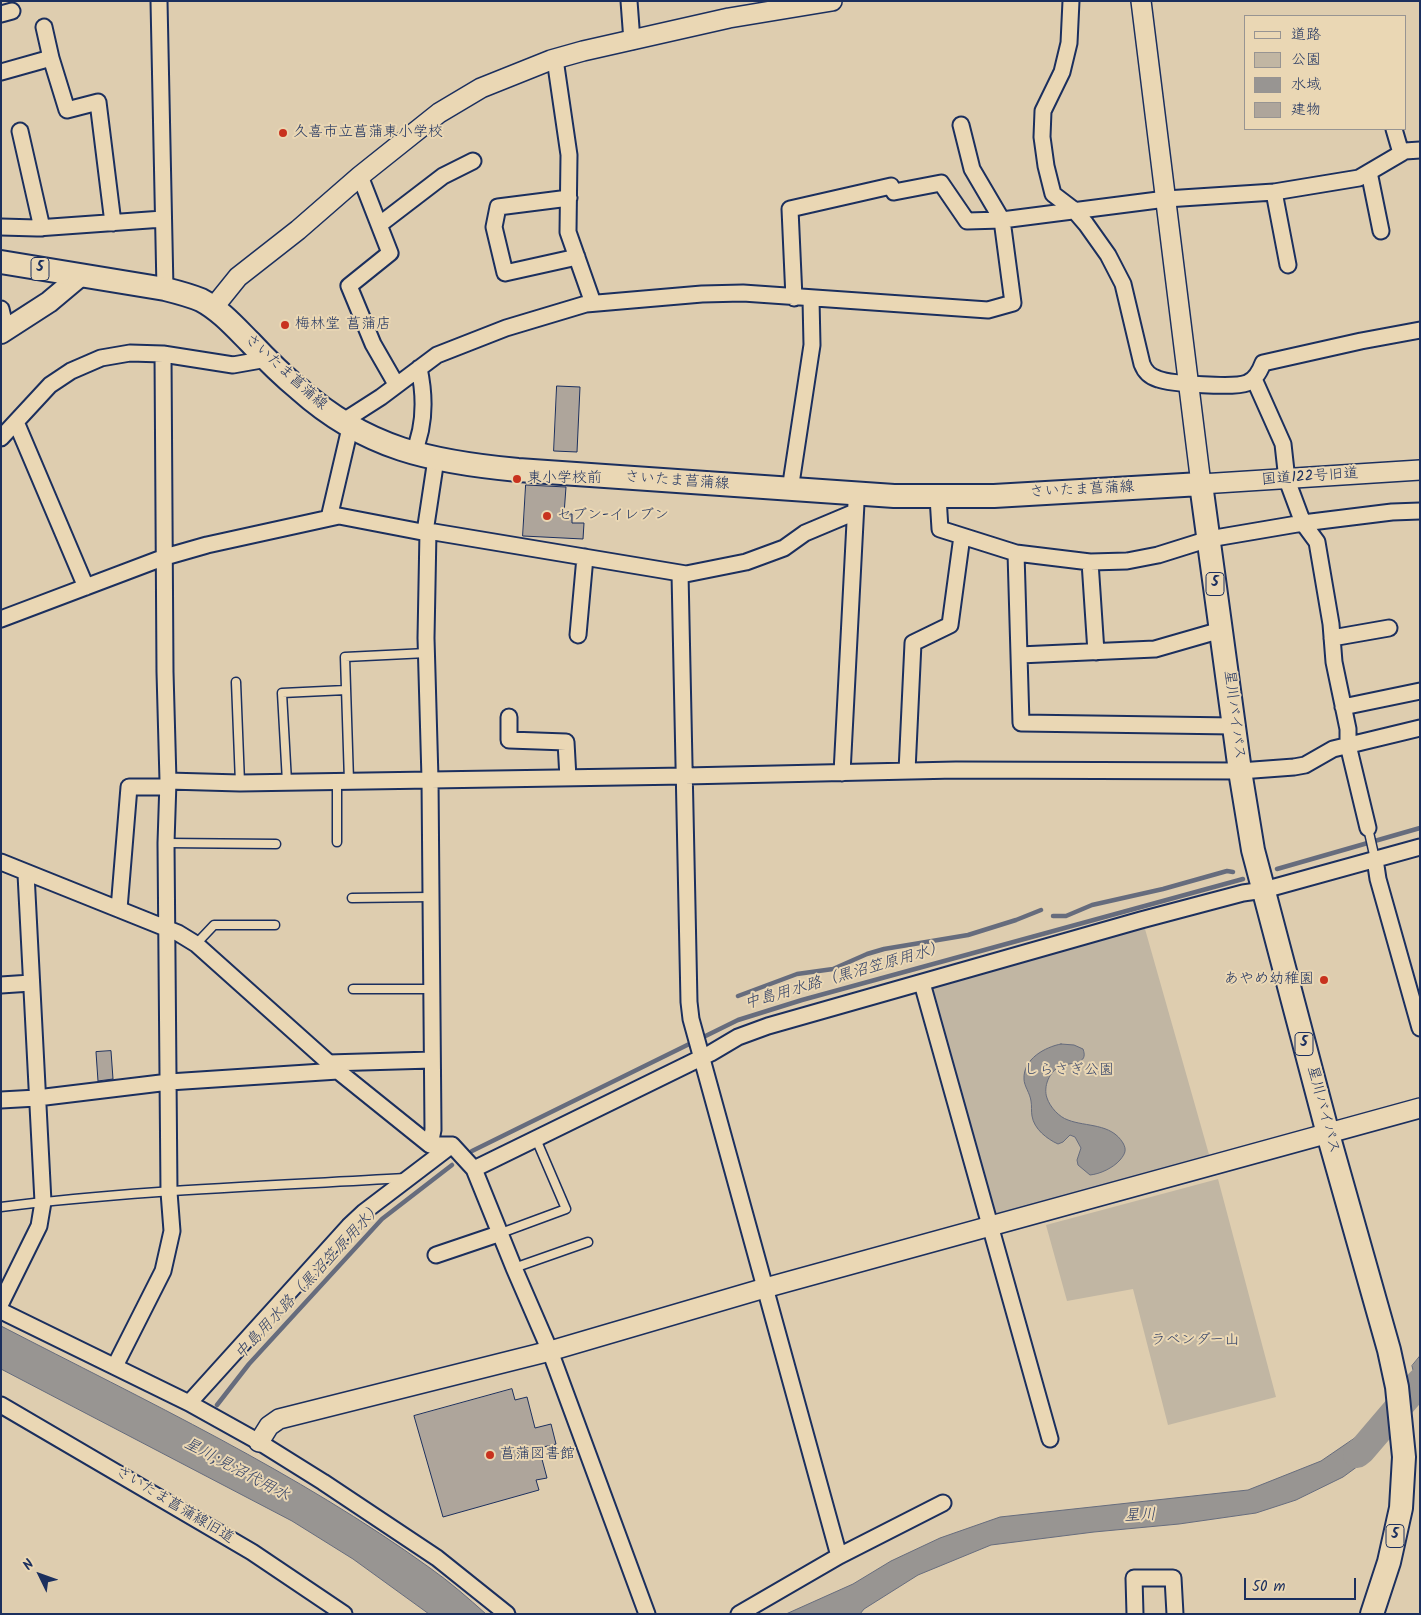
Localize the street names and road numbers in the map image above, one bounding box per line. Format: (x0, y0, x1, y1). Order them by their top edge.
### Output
road number: 5 (31, 258, 49, 280)
street label: さいたま菖蒲線 (240, 331, 330, 415)
street label: 国道122号旧道 (1261, 466, 1359, 490)
street label: さいたま菖蒲線 (624, 469, 730, 495)
street label: さいたま菖蒲線 (1029, 479, 1135, 503)
road number: 5 (1206, 572, 1224, 596)
street label: 星川バイパス (1219, 669, 1247, 761)
road number: 5 (1295, 1032, 1313, 1056)
street label: 星川バイパス (1302, 1064, 1342, 1156)
street label: さいたま菖蒲線旧道 (112, 1464, 236, 1548)
road number: 5 (1386, 1524, 1404, 1548)

